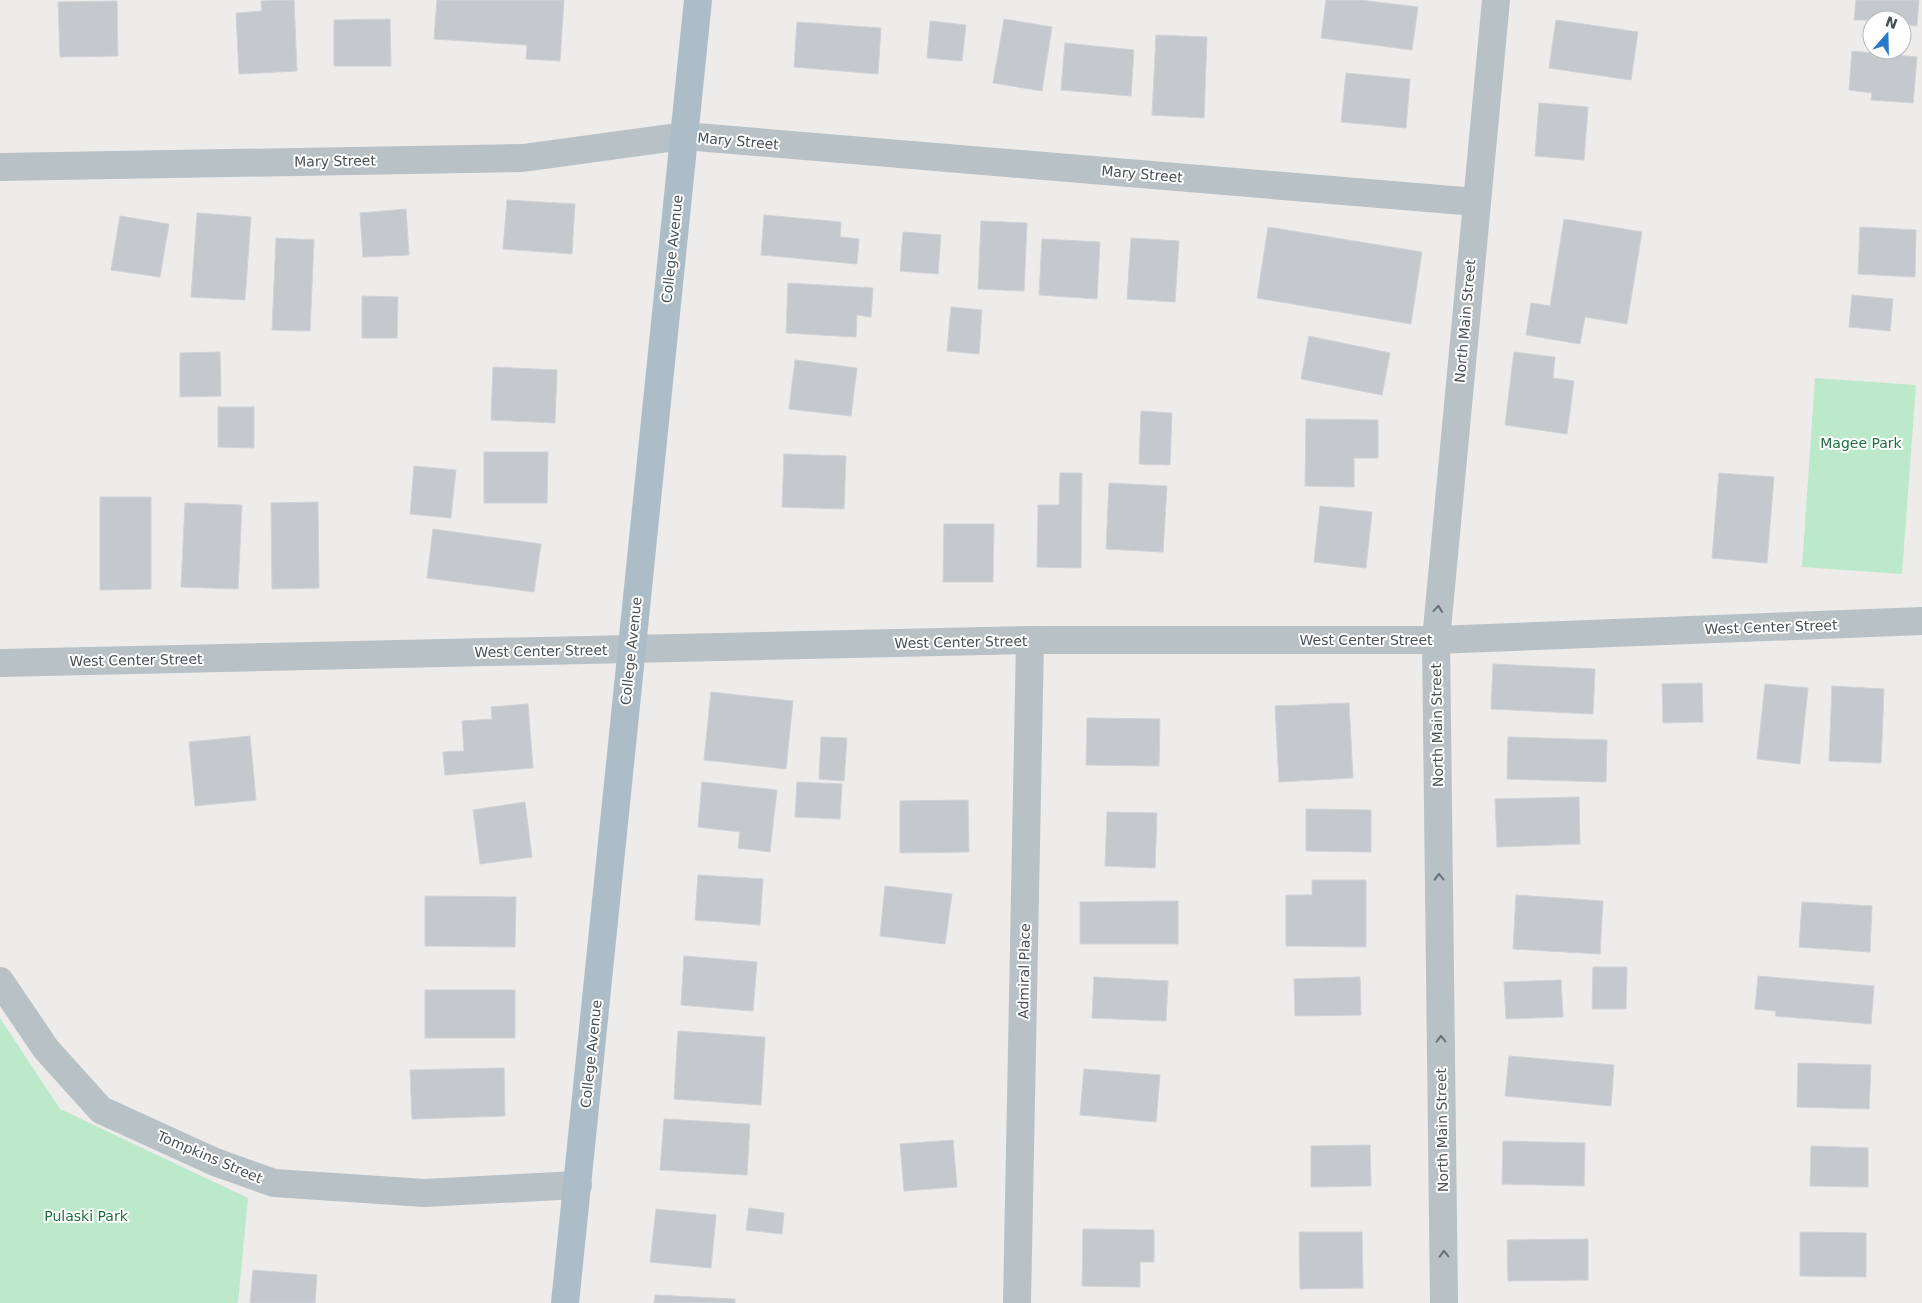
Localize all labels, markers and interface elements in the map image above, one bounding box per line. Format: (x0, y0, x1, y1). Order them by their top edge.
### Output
north arrow (1862, 10, 1912, 60)
text: N (1883, 13, 1900, 32)
street label: Mary Street (697, 129, 780, 153)
street label: Mary Street (294, 152, 376, 170)
street label: Mary Street (1101, 162, 1184, 186)
street label: College Avenue (658, 194, 686, 304)
street label: North Main Street (1452, 258, 1478, 383)
park label: Magee Park (1820, 435, 1903, 451)
street label: College Avenue (617, 596, 645, 706)
one-way arrow (1433, 605, 1444, 613)
street label: West Center Street (1704, 617, 1838, 637)
street label: West Center Street (1300, 632, 1433, 648)
street label: West Center Street (894, 633, 1028, 651)
street label: West Center Street (474, 642, 608, 660)
street label: West Center Street (69, 651, 203, 669)
street label: North Main Street (1428, 662, 1446, 787)
one-way arrow (1434, 873, 1444, 880)
street label: Admiral Place (1015, 923, 1033, 1019)
street label: College Avenue (577, 999, 605, 1109)
one-way arrow (1436, 1035, 1446, 1043)
street label: North Main Street (1433, 1067, 1451, 1192)
street label: Tompkins Street (154, 1127, 265, 1187)
park label: Pulaski Park (44, 1208, 129, 1224)
one-way arrow (1438, 1250, 1449, 1258)

